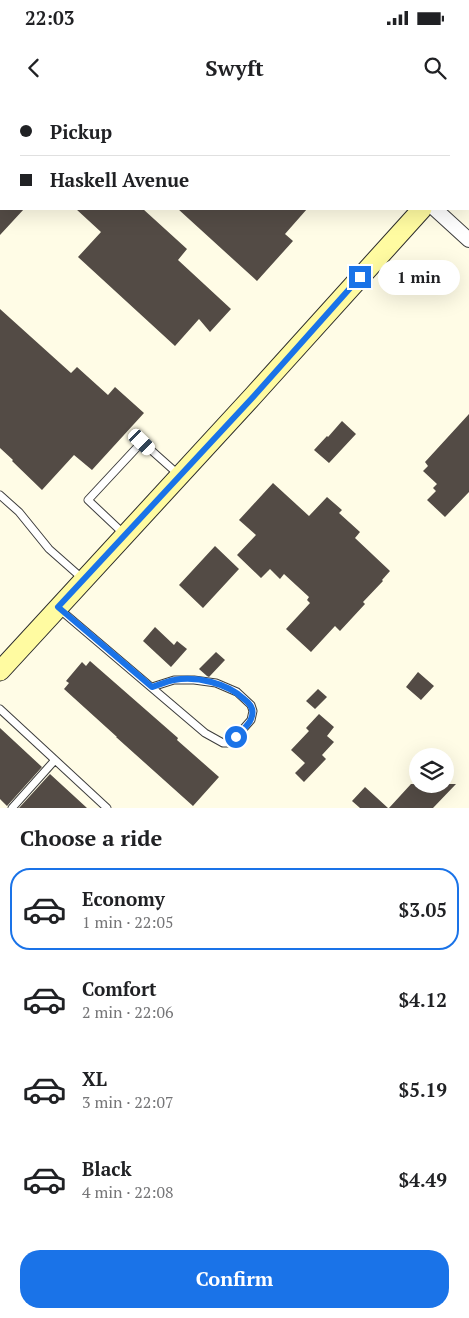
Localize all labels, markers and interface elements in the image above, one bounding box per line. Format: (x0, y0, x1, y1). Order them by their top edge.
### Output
text: 22:03 (25, 5, 74, 30)
text: Swyft (205, 53, 264, 82)
icon: back (20, 54, 48, 82)
icon: search (421, 54, 449, 82)
text: Pickup (50, 119, 112, 144)
text: Haskell Avenue (50, 167, 189, 192)
callout: 1 min (378, 260, 460, 294)
route end (349, 266, 371, 288)
text: 1 min (397, 266, 441, 288)
car (125, 426, 158, 458)
route start (225, 726, 247, 748)
map controls (409, 748, 454, 793)
button: layers (409, 748, 454, 793)
text: Choose a ride (20, 823, 162, 852)
text: Economy (82, 886, 165, 911)
icon: car (22, 887, 67, 932)
text: $3.05 (398, 897, 447, 922)
text: 1 min · 22:05 (82, 911, 174, 933)
text: Comfort (82, 976, 157, 1001)
icon: car (22, 977, 67, 1022)
text: $4.12 (398, 987, 447, 1012)
text: 2 min · 22:06 (82, 1001, 174, 1023)
text: XL (82, 1066, 107, 1091)
icon: car (22, 1067, 67, 1112)
text: $5.19 (398, 1077, 447, 1102)
text: 3 min · 22:07 (82, 1091, 174, 1113)
text: Black (82, 1156, 132, 1181)
icon: car (22, 1157, 67, 1202)
text: $4.49 (398, 1167, 447, 1192)
text: 4 min · 22:08 (82, 1181, 174, 1203)
button: Confirm (20, 1250, 449, 1308)

